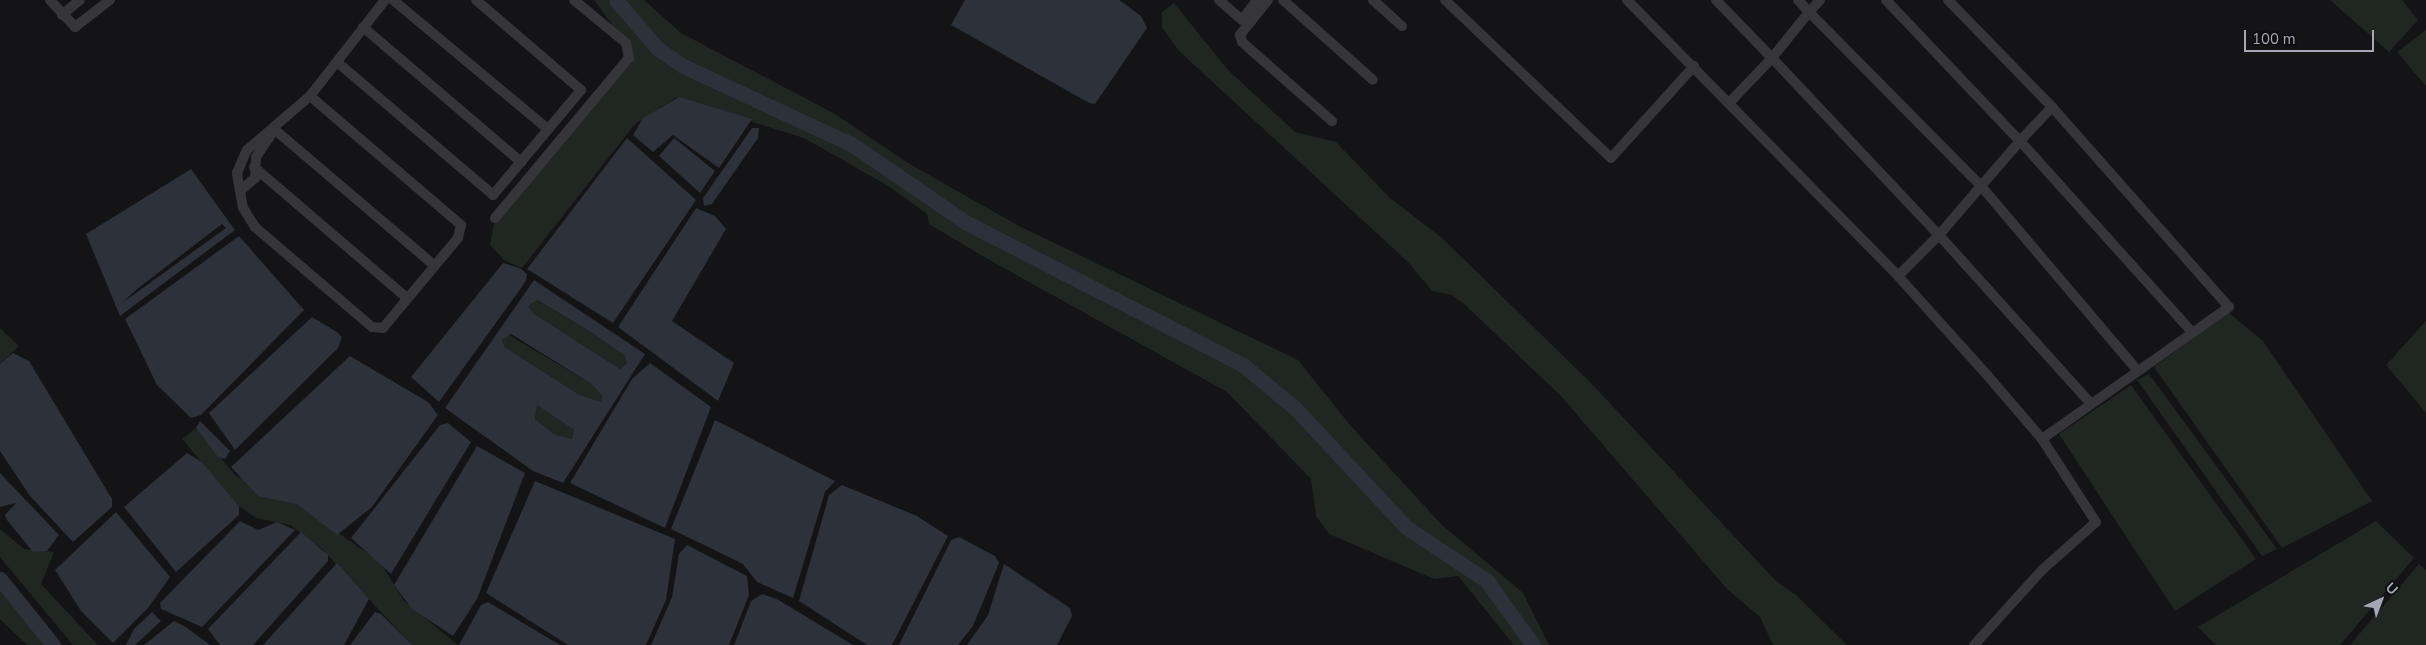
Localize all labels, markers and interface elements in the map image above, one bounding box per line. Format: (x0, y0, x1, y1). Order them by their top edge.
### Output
scale bar (2246, 20, 2376, 52)
text: 100 m (2252, 29, 2296, 49)
north arrow (2356, 575, 2406, 625)
text: U (2381, 578, 2402, 599)

